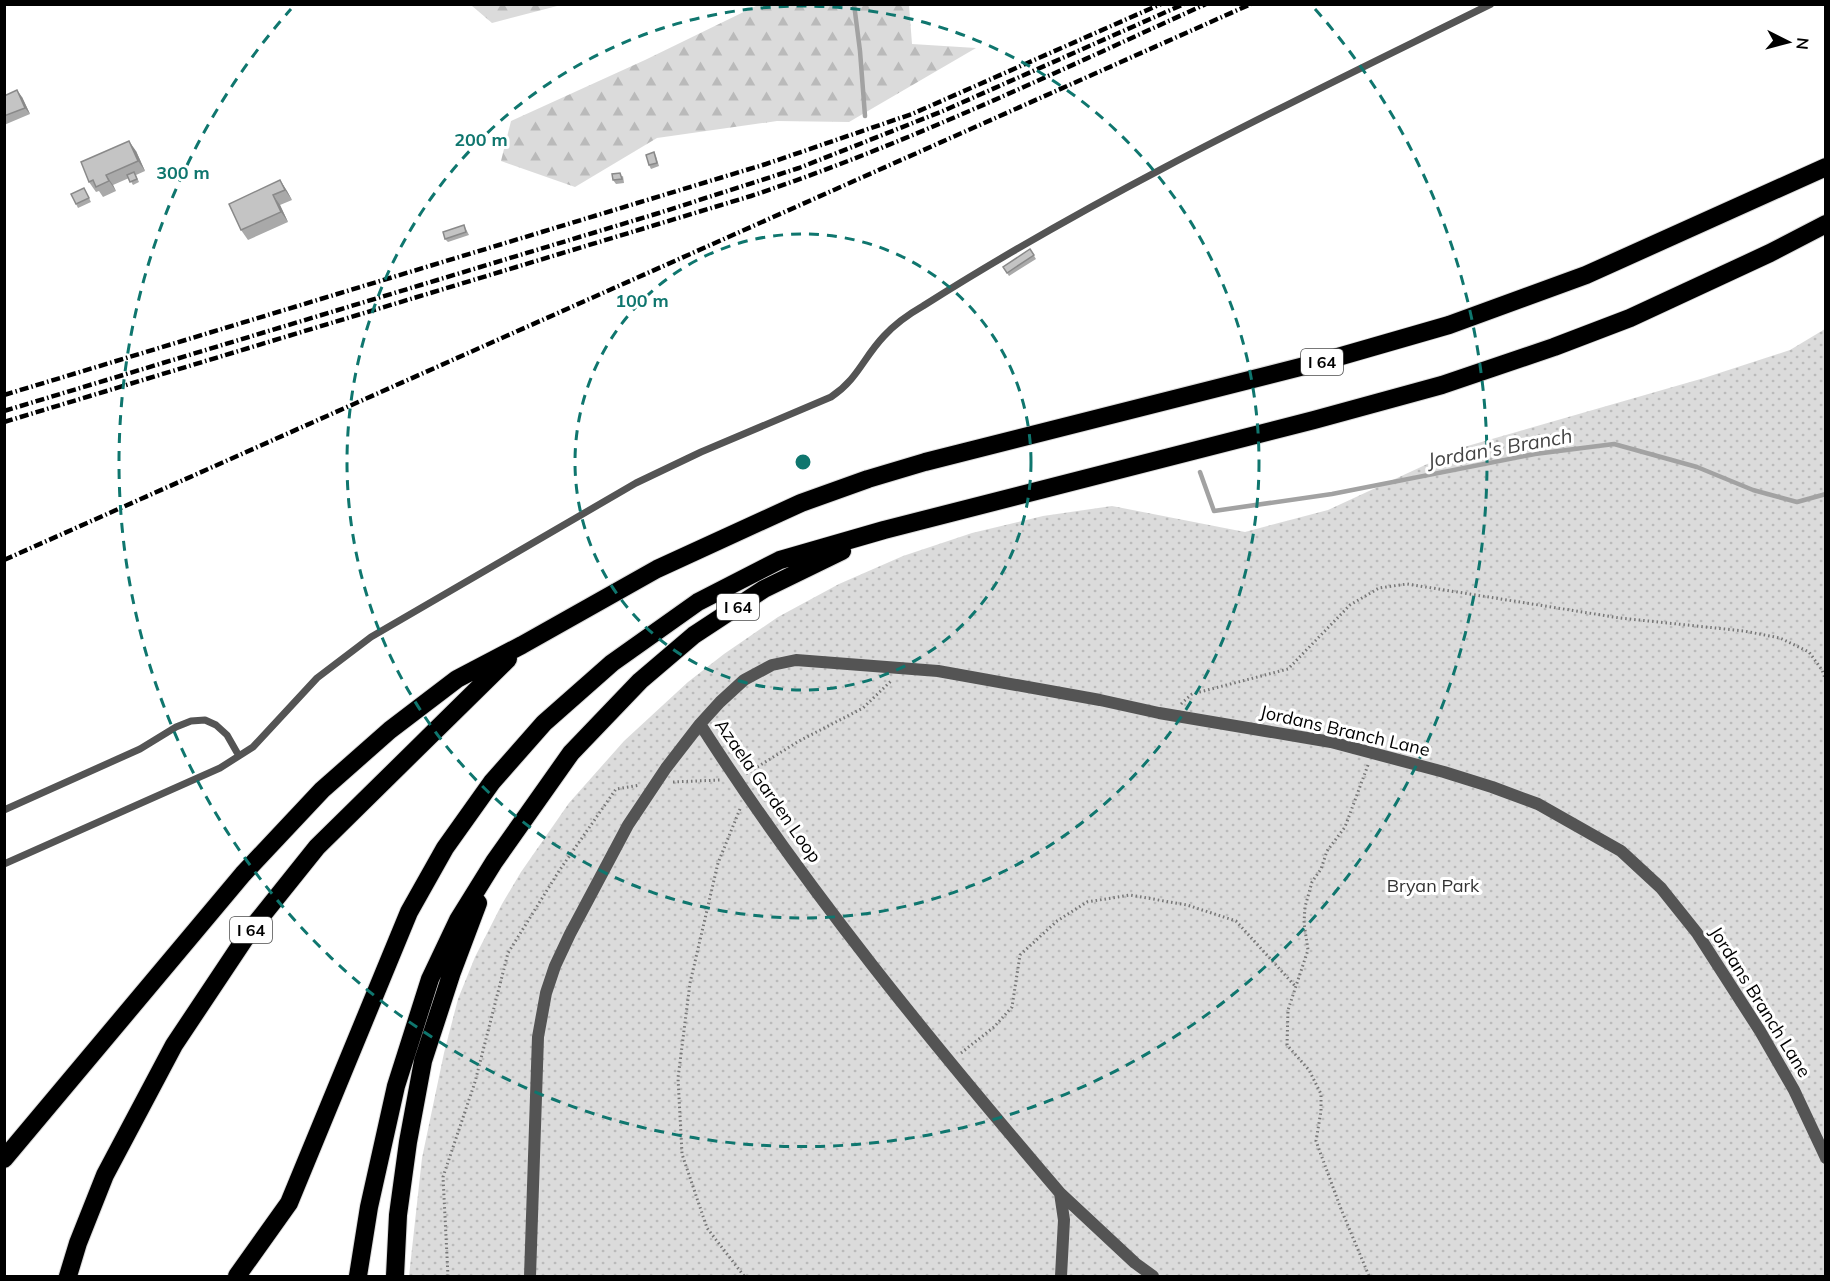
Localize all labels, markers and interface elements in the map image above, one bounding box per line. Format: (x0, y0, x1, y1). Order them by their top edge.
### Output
north arrow (1758, 12, 1818, 72)
text: N (1792, 37, 1813, 51)
text: 200 m (454, 128, 508, 151)
text: 300 m (156, 161, 210, 184)
text: 100 m (615, 289, 669, 312)
road number: I 64 (1301, 349, 1343, 375)
water label: Jordan's Branch (1424, 422, 1574, 473)
centre of rings (793, 452, 813, 472)
road number: I 64 (717, 594, 759, 620)
street label: Jordans Branch Lane (1258, 700, 1432, 761)
street label: Azaela Garden Loop (710, 714, 827, 867)
park label: Bryan Park (1387, 874, 1480, 897)
road number: I 64 (230, 917, 272, 943)
street label: Jordans Branch Lane (1705, 922, 1816, 1081)

